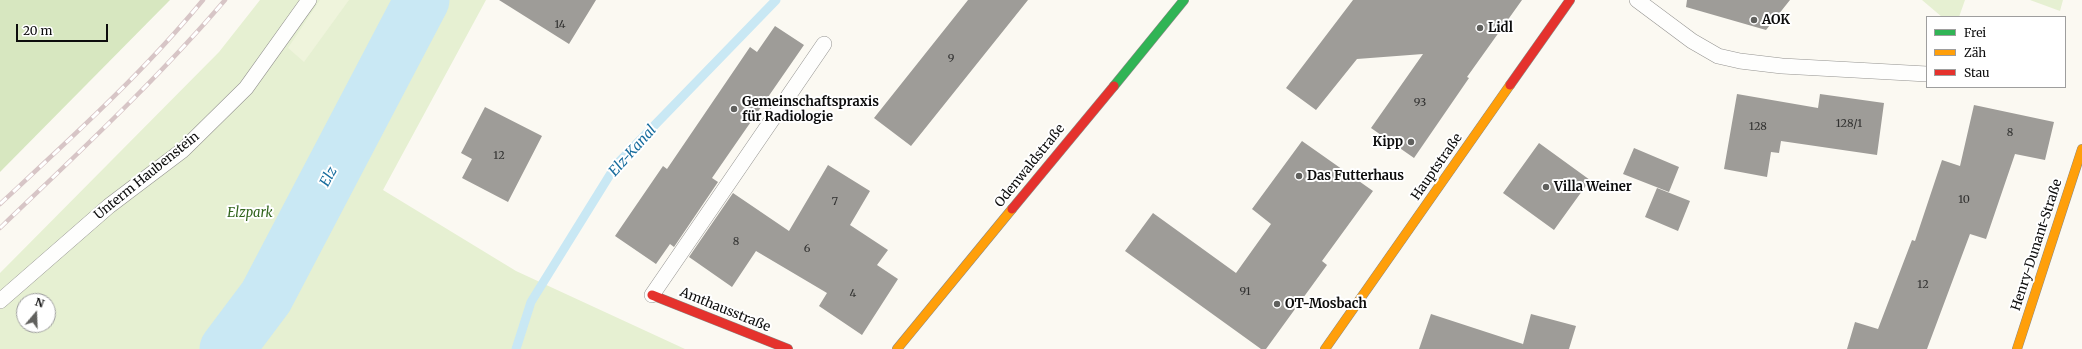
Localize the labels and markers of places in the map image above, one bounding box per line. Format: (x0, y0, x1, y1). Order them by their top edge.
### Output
place label: AOK (1762, 12, 1790, 28)
marker: AOK (1749, 15, 1759, 25)
place label: Lidl (1488, 20, 1513, 36)
marker: Lidl (1475, 23, 1485, 33)
place label: Gemeinschaftspraxis für Radiologie (742, 94, 879, 125)
marker: Gemeinschaftspraxis für Radiologie (729, 104, 739, 114)
place label: Kipp (1373, 134, 1403, 150)
marker: Kipp (1406, 137, 1416, 147)
place label: Das Futterhaus (1307, 168, 1404, 184)
marker: Das Futterhaus (1294, 171, 1304, 181)
place label: Villa Weiner (1554, 179, 1632, 195)
marker: Villa Weiner (1541, 182, 1551, 192)
place label: OT-Mosbach (1285, 296, 1367, 312)
marker: OT-Mosbach (1272, 299, 1282, 309)

